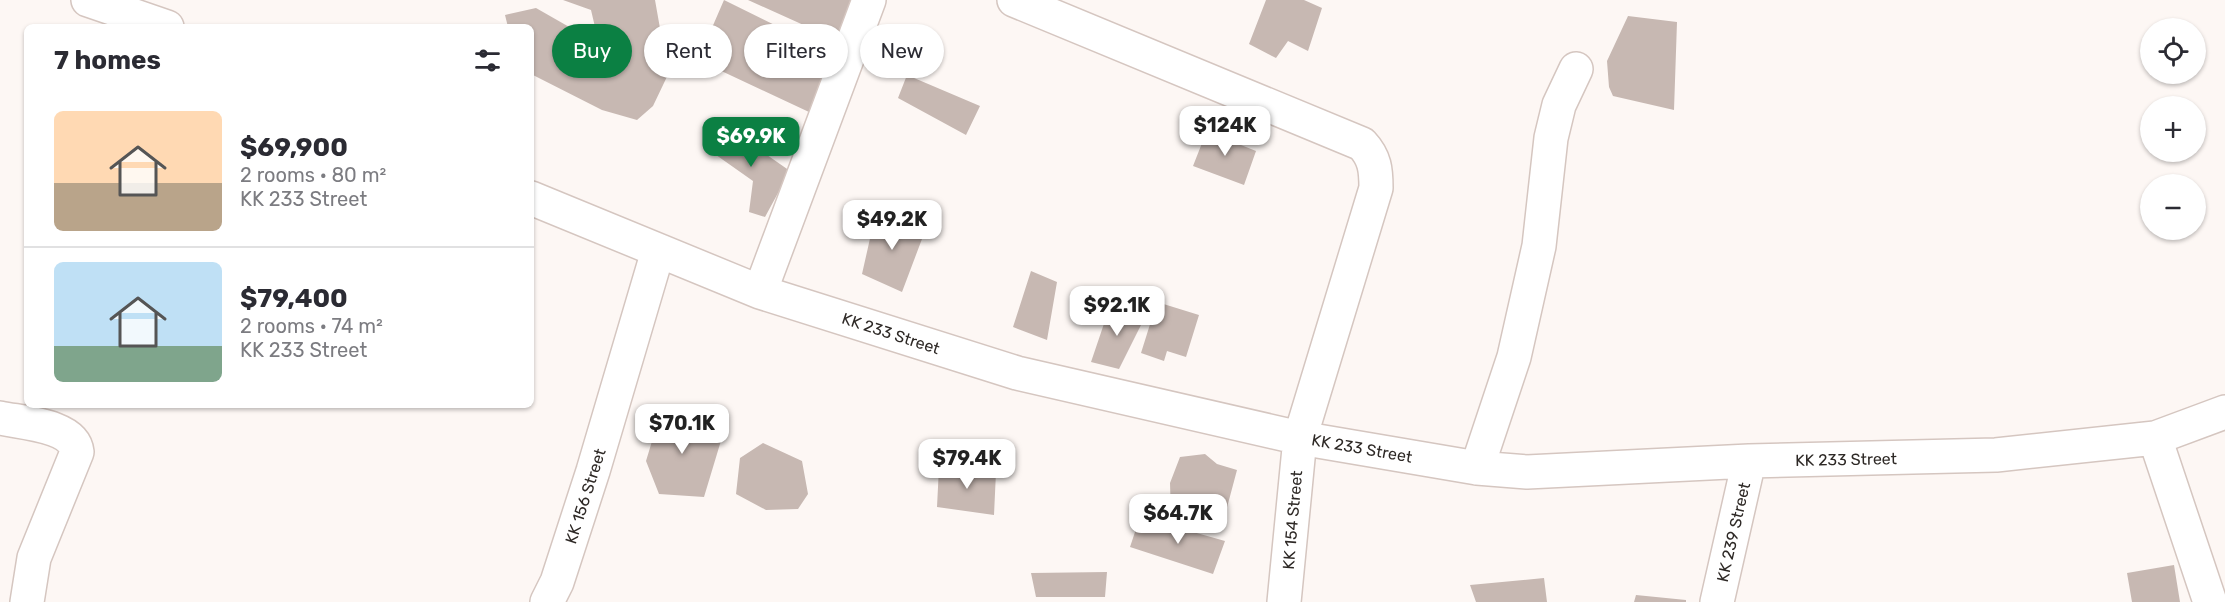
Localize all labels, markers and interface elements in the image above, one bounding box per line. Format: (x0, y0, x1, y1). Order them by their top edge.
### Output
map controls (2140, 18, 2206, 240)
button: locate (2140, 18, 2206, 84)
chip: Buy (552, 24, 632, 78)
chip: Rent (644, 24, 732, 78)
chip: Filters (744, 24, 848, 78)
chip: New (860, 24, 944, 78)
icon: filters (471, 44, 504, 77)
text: 7 homes (54, 45, 161, 76)
button: + (2140, 96, 2206, 162)
pin: $124K (1183, 106, 1267, 157)
text: $124K (1193, 113, 1257, 137)
pin: $69.9K (702, 117, 800, 168)
text: $69.9K (716, 124, 786, 148)
text: $69,900 (240, 132, 348, 163)
icon: home (102, 135, 174, 207)
text: 2 rooms · 80 m² (240, 163, 386, 187)
button: − (2140, 174, 2206, 240)
text: KK 233 Street (240, 187, 367, 211)
pin: $49.2K (843, 200, 941, 251)
text: $49.2K (857, 207, 927, 231)
text: $79,400 (240, 283, 348, 314)
icon: home (102, 286, 174, 358)
pin: $92.1K (1068, 286, 1166, 337)
text: $92.1K (1084, 293, 1150, 317)
street label: KK 233 Street (840, 309, 942, 358)
text: 2 rooms · 74 m² (240, 314, 383, 338)
text: KK 233 Street (240, 338, 367, 362)
pin: $70.1K (633, 404, 731, 455)
text: $70.1K (649, 411, 715, 435)
street label: KK 233 Street (1310, 430, 1414, 467)
pin: $79.4K (918, 439, 1016, 490)
street label: KK 156 Street (561, 446, 610, 546)
text: $79.4K (932, 446, 1002, 470)
street label: KK 233 Street (1795, 449, 1897, 470)
street label: KK 154 Street (1279, 470, 1306, 570)
street label: KK 239 Street (1713, 480, 1754, 584)
pin: $64.7K (1129, 494, 1227, 545)
text: $64.7K (1143, 501, 1213, 525)

